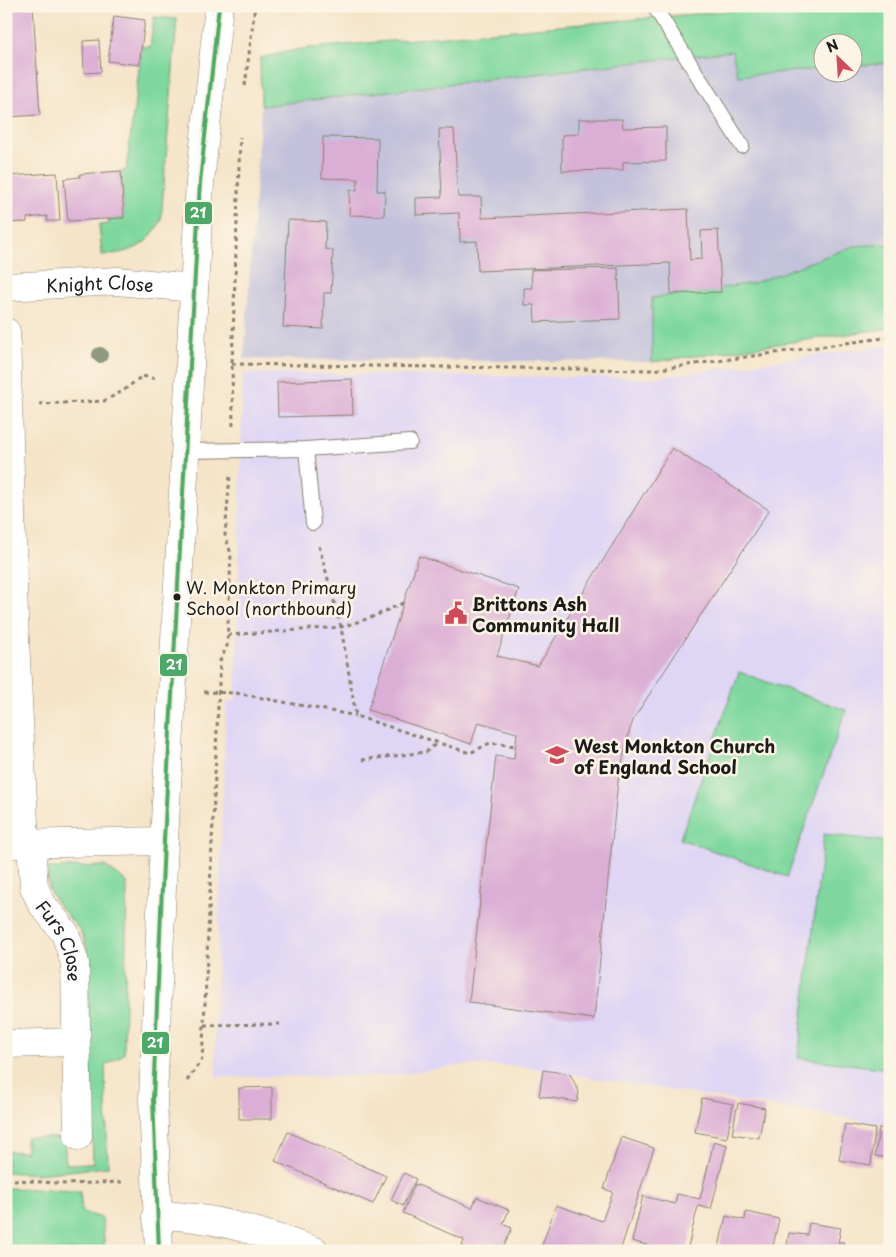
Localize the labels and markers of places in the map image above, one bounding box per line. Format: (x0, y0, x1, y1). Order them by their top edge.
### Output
place label: W. Monkton Primary School (northbound) (186, 574, 356, 621)
place label: Brittons Ash Community Hall (472, 590, 619, 638)
marker: W. Monkton Primary School (northbound) (172, 592, 182, 602)
public building icon: Brittons Ash Community Hall (443, 600, 469, 626)
place label: West Monkton Church of England School (574, 732, 775, 780)
school or university icon: West Monkton Church of England School (544, 742, 570, 768)

